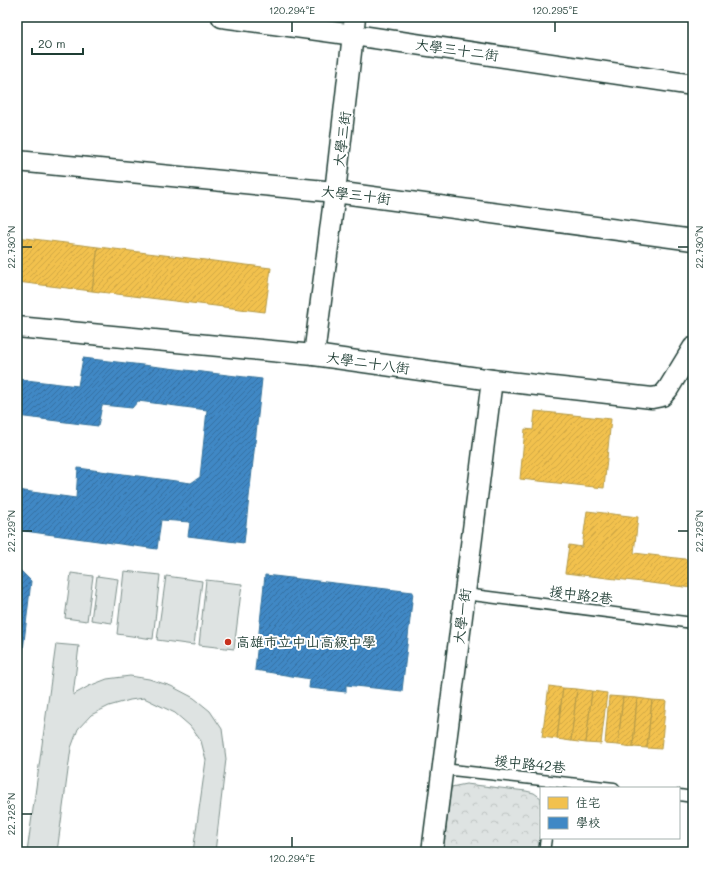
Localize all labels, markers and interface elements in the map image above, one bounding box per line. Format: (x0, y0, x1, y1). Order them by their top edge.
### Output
text: 120.294°E (269, 3, 315, 17)
text: 120.295°E (532, 3, 578, 17)
scale bar (32, 30, 83, 56)
street label: 大學三十二街 (414, 34, 500, 65)
text: 20 m (38, 35, 66, 51)
street label: 大學三街 (329, 110, 354, 168)
street label: 大學三十街 (320, 181, 392, 208)
text: 22.730°N (4, 226, 18, 268)
text: 22.730°N (692, 226, 706, 268)
street label: 大學二十八街 (325, 347, 411, 378)
text: 22.729°N (4, 510, 18, 552)
text: 22.729°N (692, 510, 706, 552)
street label: 援中路2巷 (548, 581, 615, 608)
street label: 大學一街 (449, 587, 474, 645)
place label: 高雄市立中山高級中學 (236, 632, 376, 651)
marker: 高雄市立中山高級中學 (223, 637, 233, 647)
street label: 援中路42巷 (493, 750, 568, 777)
legend (540, 787, 680, 839)
text: 22.728°N (4, 793, 18, 835)
text: 住宅 (576, 794, 600, 810)
text: 學校 (576, 814, 600, 830)
text: 120.294°E (269, 851, 315, 865)

